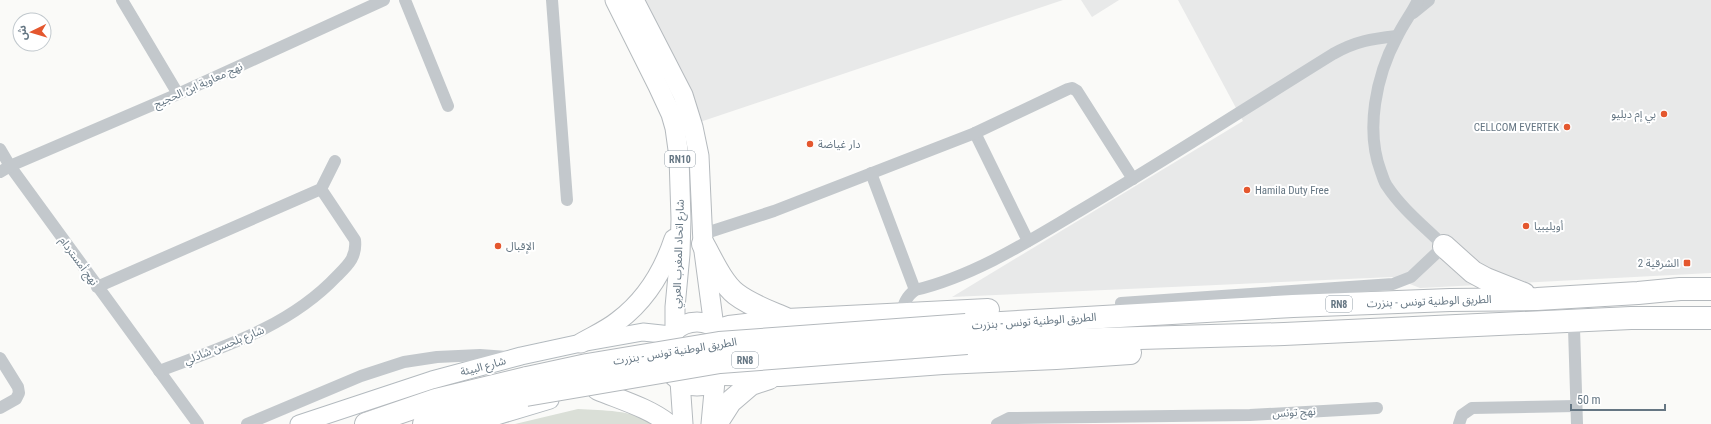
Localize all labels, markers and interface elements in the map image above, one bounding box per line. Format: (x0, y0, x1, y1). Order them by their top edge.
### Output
north arrow (12, 12, 52, 52)
text: ش (15, 25, 30, 41)
street label: نهج معاوية ابن الحجيج (152, 60, 245, 112)
place label: بي إم دبليو (1611, 108, 1656, 124)
marker: بي إم دبليو (1659, 109, 1669, 119)
place label: CELLCOM EVERTEK (1474, 121, 1559, 134)
marker: CELLCOM EVERTEK (1562, 122, 1572, 132)
place label: دار غياضة (818, 138, 861, 151)
marker: دار غياضة (805, 139, 815, 149)
road number: RN10 (665, 151, 695, 167)
place label: Hamila Duty Free (1255, 184, 1329, 197)
marker: Hamila Duty Free (1242, 185, 1252, 195)
street label: شارع اتحاد المغرب العربي (670, 199, 689, 309)
place label: أويليبيا (1534, 220, 1564, 233)
marker: أويليبيا (1521, 221, 1531, 231)
street label: نهج أمستردام (56, 234, 101, 289)
place label: الإقبال (506, 240, 535, 254)
marker: الإقبال (493, 241, 503, 251)
place label: الشرقية 2 (1638, 257, 1679, 270)
marker: الشرقية 2 (1682, 258, 1692, 268)
street label: الطريق الوطنية تونس - بنزرت (1366, 293, 1492, 310)
road number: RN8 (1326, 296, 1352, 312)
street label: الطريق الوطنية تونس - بنزرت (971, 311, 1097, 332)
street label: شارع بلحسن شادلي (182, 323, 267, 370)
street label: الطريق الوطنية تونس - بنزرت (612, 335, 738, 368)
road number: RN8 (732, 352, 758, 368)
street label: شارع البيئة (459, 354, 508, 380)
scale bar (1571, 386, 1665, 412)
text: 50 m (1577, 393, 1601, 407)
street label: نهج تونس (1272, 405, 1316, 421)

